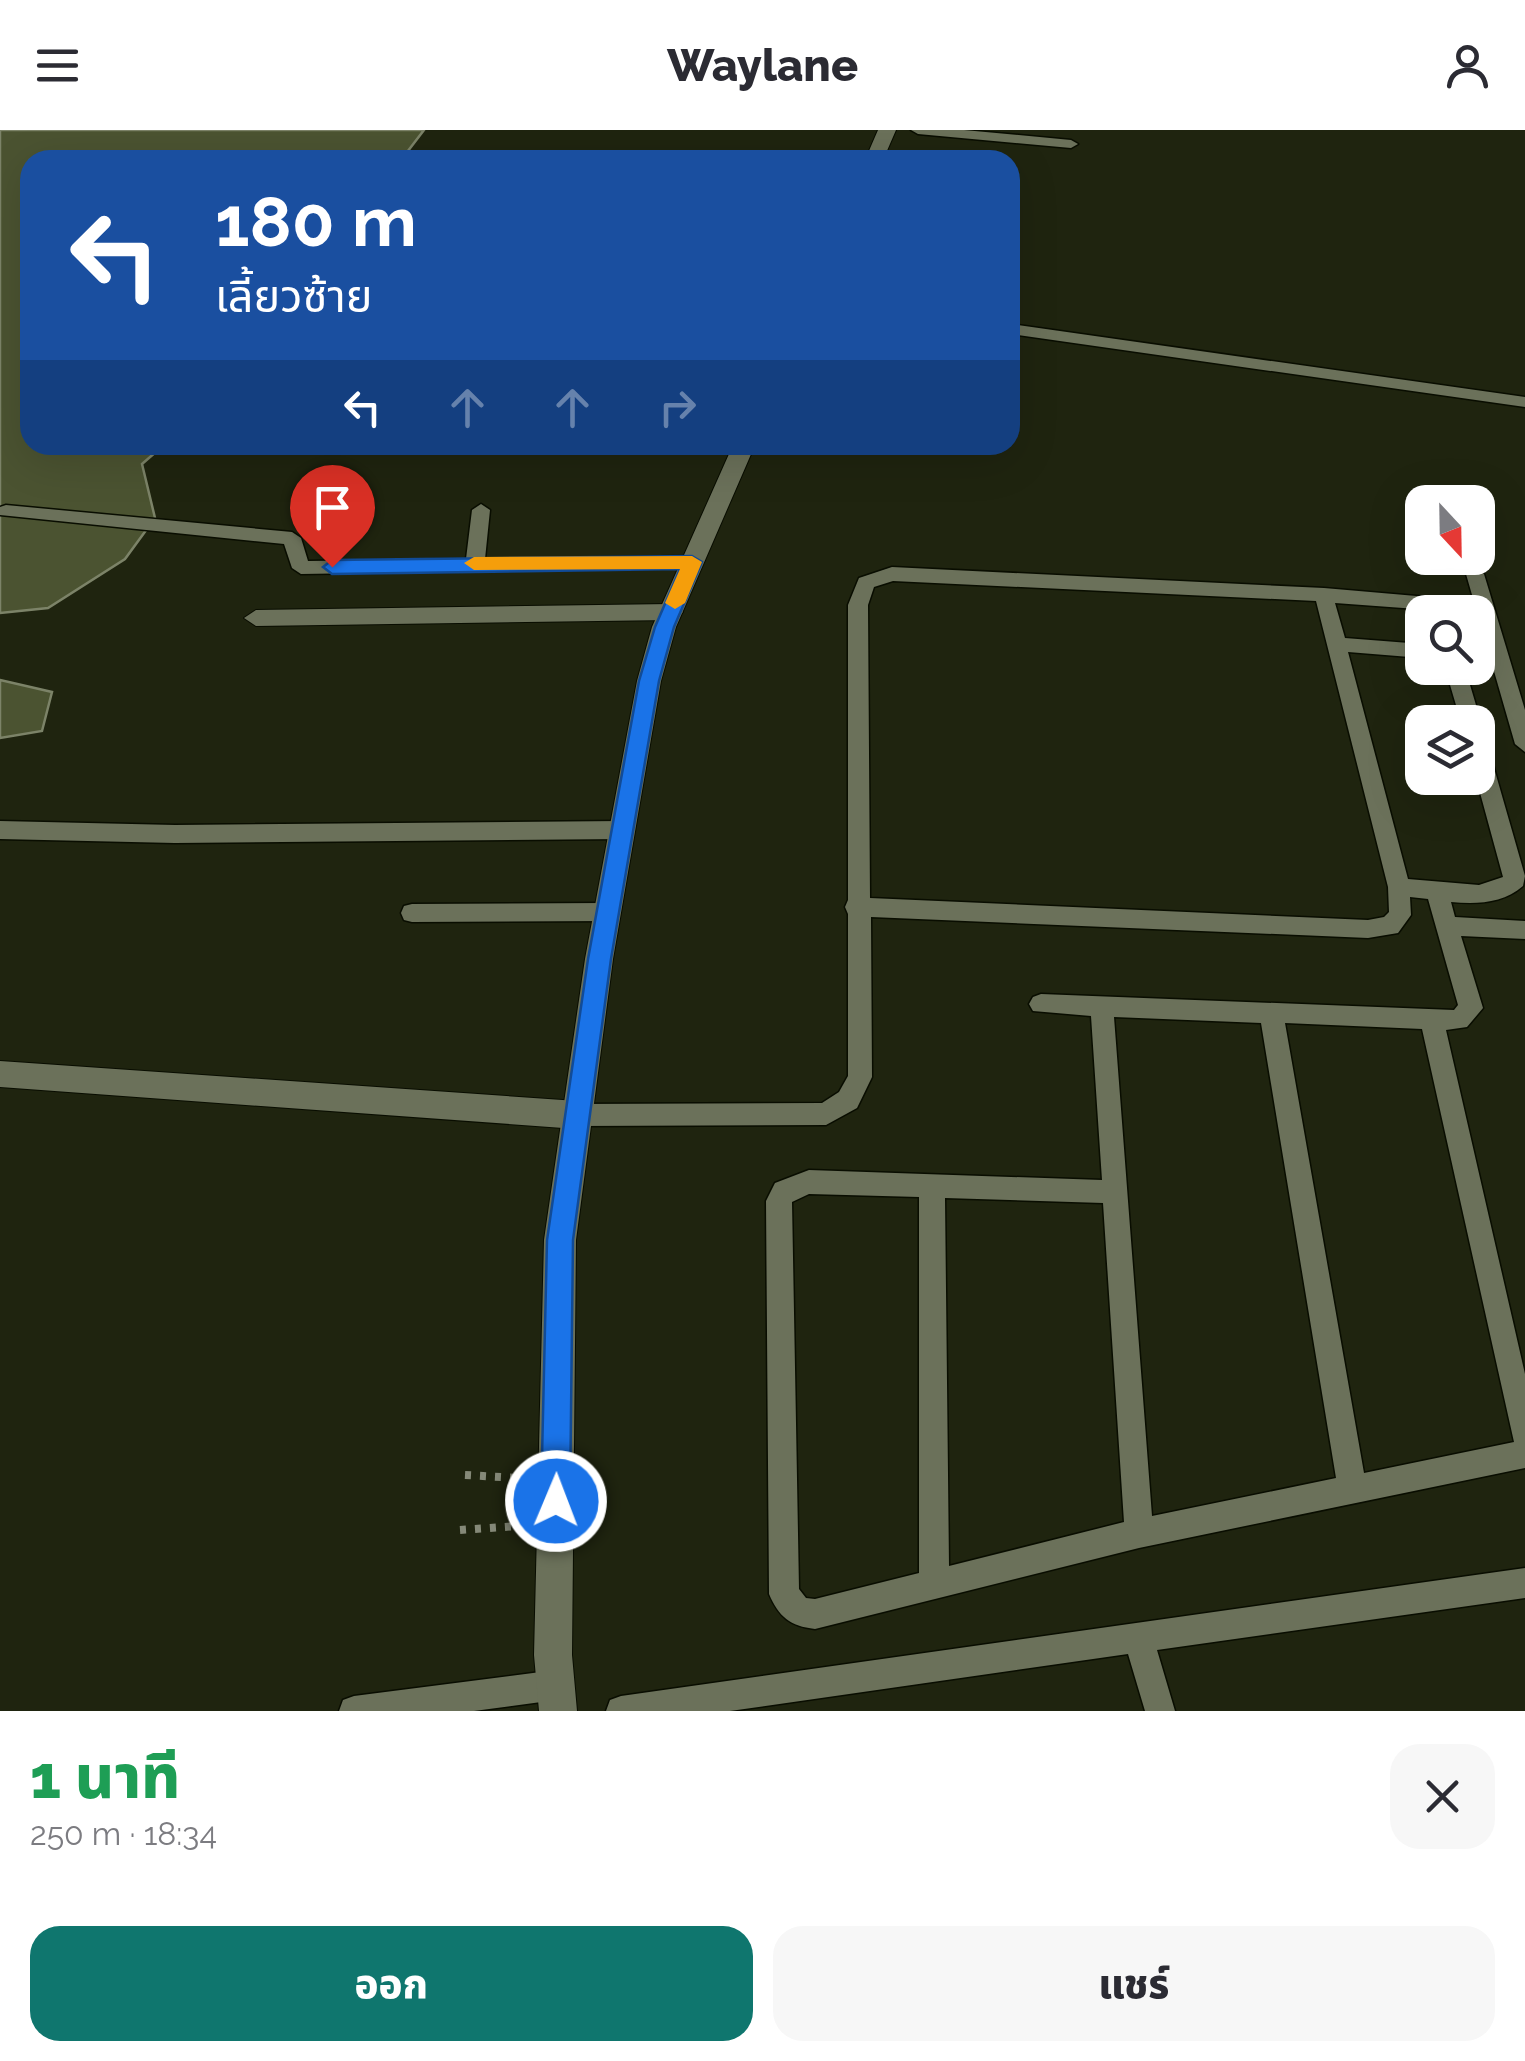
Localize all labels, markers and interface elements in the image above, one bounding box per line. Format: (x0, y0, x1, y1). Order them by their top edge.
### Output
icon: menu (30, 38, 85, 93)
icon: person (1440, 38, 1495, 93)
text: Waylane (667, 39, 858, 92)
text: 180 m (215, 180, 417, 262)
icon: left (50, 190, 180, 320)
text: เลี้ยวซ้าย (215, 270, 372, 323)
icon: left (335, 380, 390, 435)
icon: ahead (440, 380, 495, 435)
icon: ahead (545, 380, 600, 435)
icon: right (650, 380, 705, 435)
pin (290, 465, 375, 568)
icon: arrive (305, 480, 360, 535)
north arrow (1405, 485, 1495, 575)
map controls (1405, 485, 1495, 795)
button: search (1405, 595, 1495, 685)
button: layers (1405, 705, 1495, 795)
position arrow (504, 1449, 608, 1553)
text: 1 นาที (30, 1742, 180, 1812)
button: close (1390, 1744, 1495, 1849)
text: 250 m · 18:34 (30, 1815, 217, 1852)
button: ออก (30, 1926, 753, 2041)
button: แชร์ (773, 1926, 1495, 2041)

